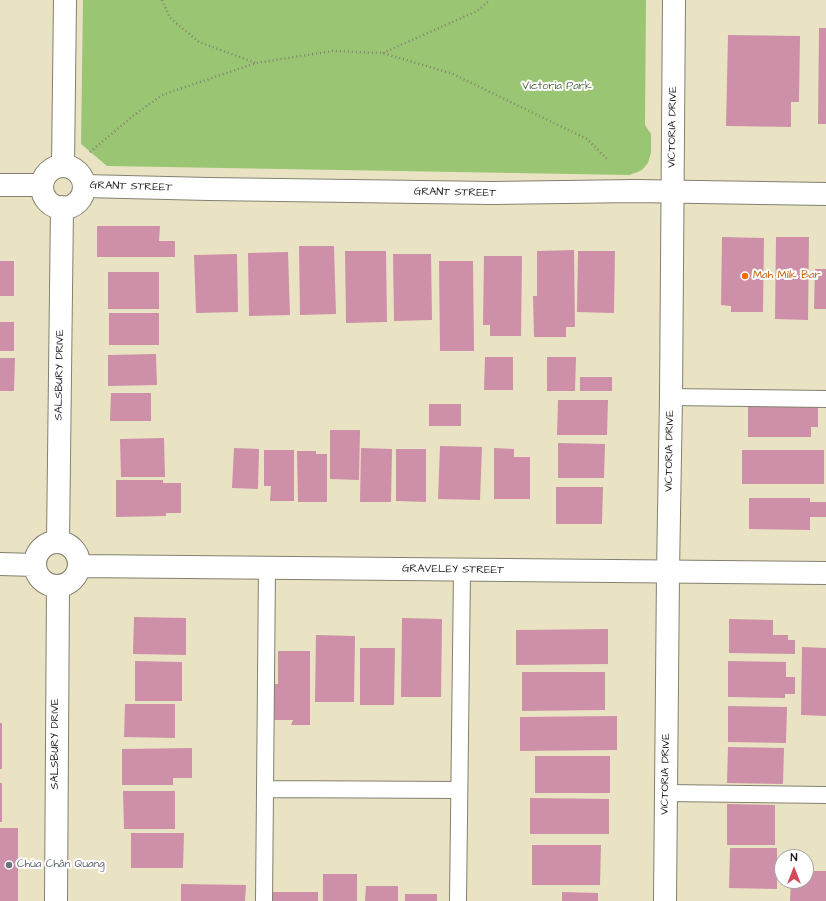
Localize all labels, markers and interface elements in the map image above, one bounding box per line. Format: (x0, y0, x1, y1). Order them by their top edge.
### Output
park label: Victoria Park (522, 80, 592, 94)
street label: VICTORIA DRIVE (666, 86, 680, 168)
street label: GRANT STREET (90, 179, 172, 195)
street label: GRANT STREET (414, 186, 496, 200)
place label: Mah Milk Bar (753, 269, 821, 283)
marker: Mah Milk Bar (740, 271, 750, 281)
street label: SALSBURY DRIVE (53, 329, 67, 421)
street label: VICTORIA DRIVE (663, 410, 677, 492)
street label: GRAVELEY STREET (402, 563, 504, 577)
street label: SALSBURY DRIVE (49, 699, 63, 789)
street label: VICTORIA DRIVE (659, 733, 673, 815)
north arrow (774, 849, 814, 889)
text: N (791, 850, 797, 865)
place label: Chùa Chân Quang (17, 858, 105, 872)
marker: Chùa Chân Quang (4, 860, 14, 870)

